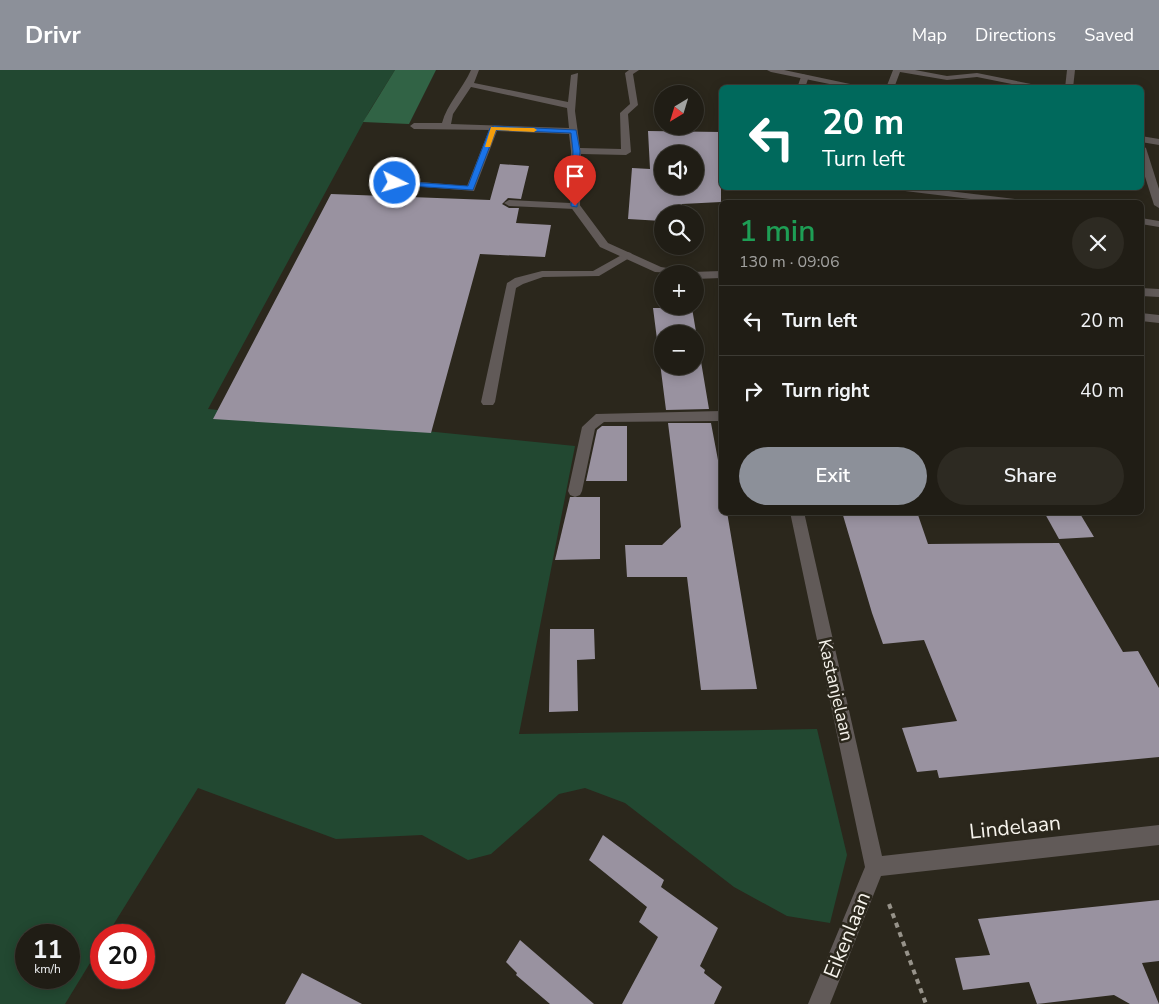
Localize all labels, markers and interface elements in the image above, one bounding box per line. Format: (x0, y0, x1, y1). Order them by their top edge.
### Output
text: Drivr (25, 19, 81, 51)
text: Map (912, 23, 947, 47)
text: Directions (975, 23, 1056, 47)
text: Saved (1084, 23, 1134, 47)
north arrow (654, 85, 704, 135)
map controls (654, 85, 704, 375)
text: 20 m (822, 99, 904, 146)
icon: left (739, 105, 804, 170)
text: Turn left (822, 144, 905, 174)
button: sound (654, 145, 704, 195)
pin (554, 155, 596, 206)
position arrow (368, 156, 420, 208)
icon: arrive (561, 162, 589, 190)
button: search (654, 205, 704, 255)
text: 1 min (739, 211, 815, 252)
button: close (1072, 217, 1124, 269)
text: 130 m · 09:06 (739, 251, 840, 273)
button: + (654, 265, 704, 315)
icon: left (739, 307, 767, 335)
text: Turn left (782, 308, 857, 334)
text: 20 m (1080, 308, 1124, 334)
button: − (654, 325, 704, 375)
icon: right (739, 377, 767, 405)
text: Turn right (782, 378, 869, 404)
text: 40 m (1080, 378, 1124, 404)
button: Exit (739, 447, 927, 505)
button: Share (937, 447, 1124, 505)
street label: Kastanjelaan (813, 637, 859, 743)
street label: Lindelaan (968, 808, 1062, 846)
street label: Eikenlaan (817, 888, 877, 982)
speed limit sign: 20 (90, 924, 155, 989)
text: 11 (32, 933, 63, 967)
text: km/h (34, 961, 61, 977)

